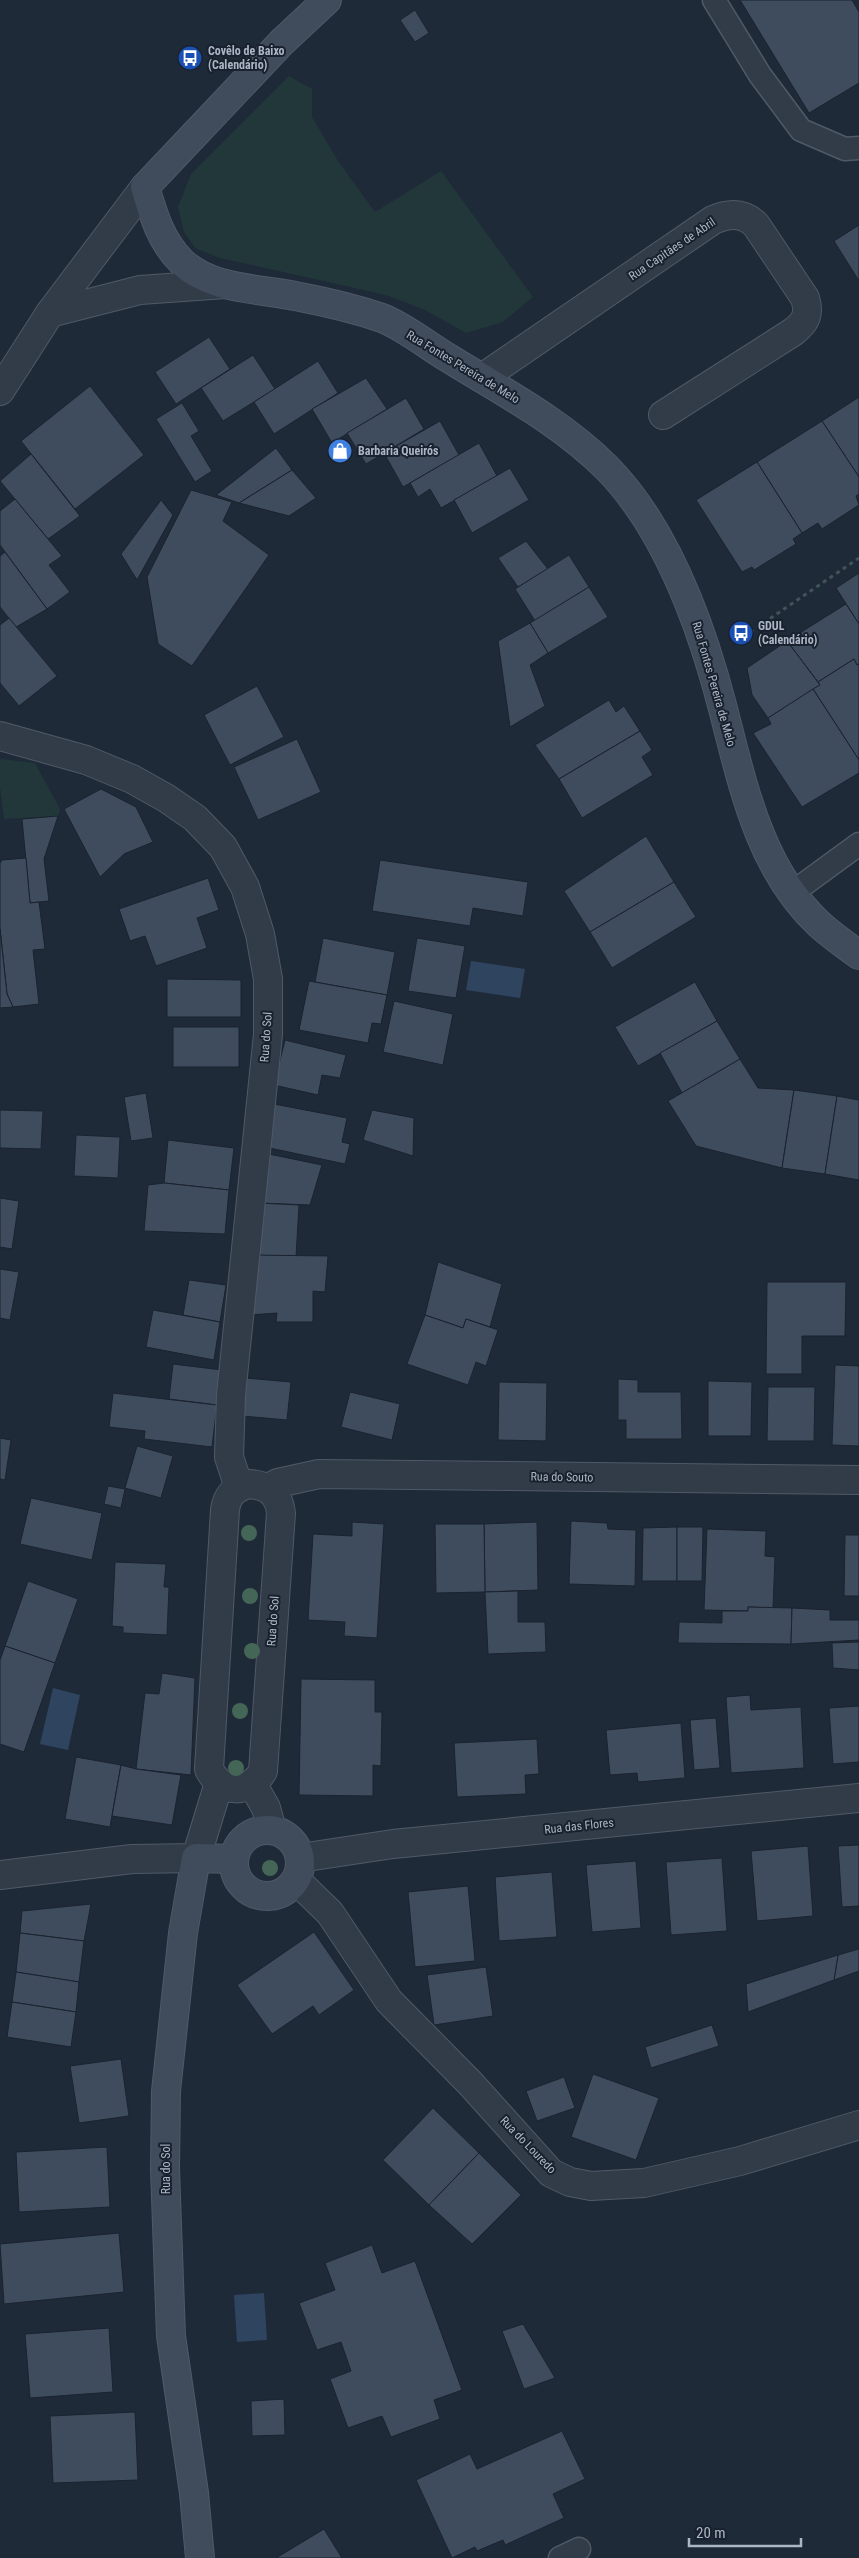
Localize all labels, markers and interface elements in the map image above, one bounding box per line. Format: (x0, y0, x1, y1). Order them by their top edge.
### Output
place label: Covêlo de Baixo (Calendário) (208, 44, 285, 72)
bus stop icon: Covêlo de Baixo (Calendário) (177, 45, 203, 71)
street label: Rua Capitães de Abril (626, 215, 718, 283)
street label: Rua Fontes Pereira de Melo (404, 328, 522, 406)
shop icon: Barbaria Queirós (327, 438, 353, 464)
place label: Barbaria Queirós (358, 444, 439, 458)
place label: GDUL (Calendário) (758, 619, 818, 647)
street label: Rua Fontes Pereira de Melo (689, 620, 739, 748)
bus stop icon: GDUL (Calendário) (728, 620, 754, 646)
street label: Rua do Sol (257, 1011, 275, 1063)
street label: Rua do Souto (530, 1469, 594, 1485)
street label: Rua do Sol (264, 1595, 282, 1647)
street label: Rua das Flores (544, 1815, 614, 1837)
street label: Rua do Louredo (497, 2113, 559, 2177)
street label: Rua do Sol (159, 2144, 173, 2194)
scale bar (689, 2516, 802, 2548)
text: 20 m (696, 2524, 726, 2542)

